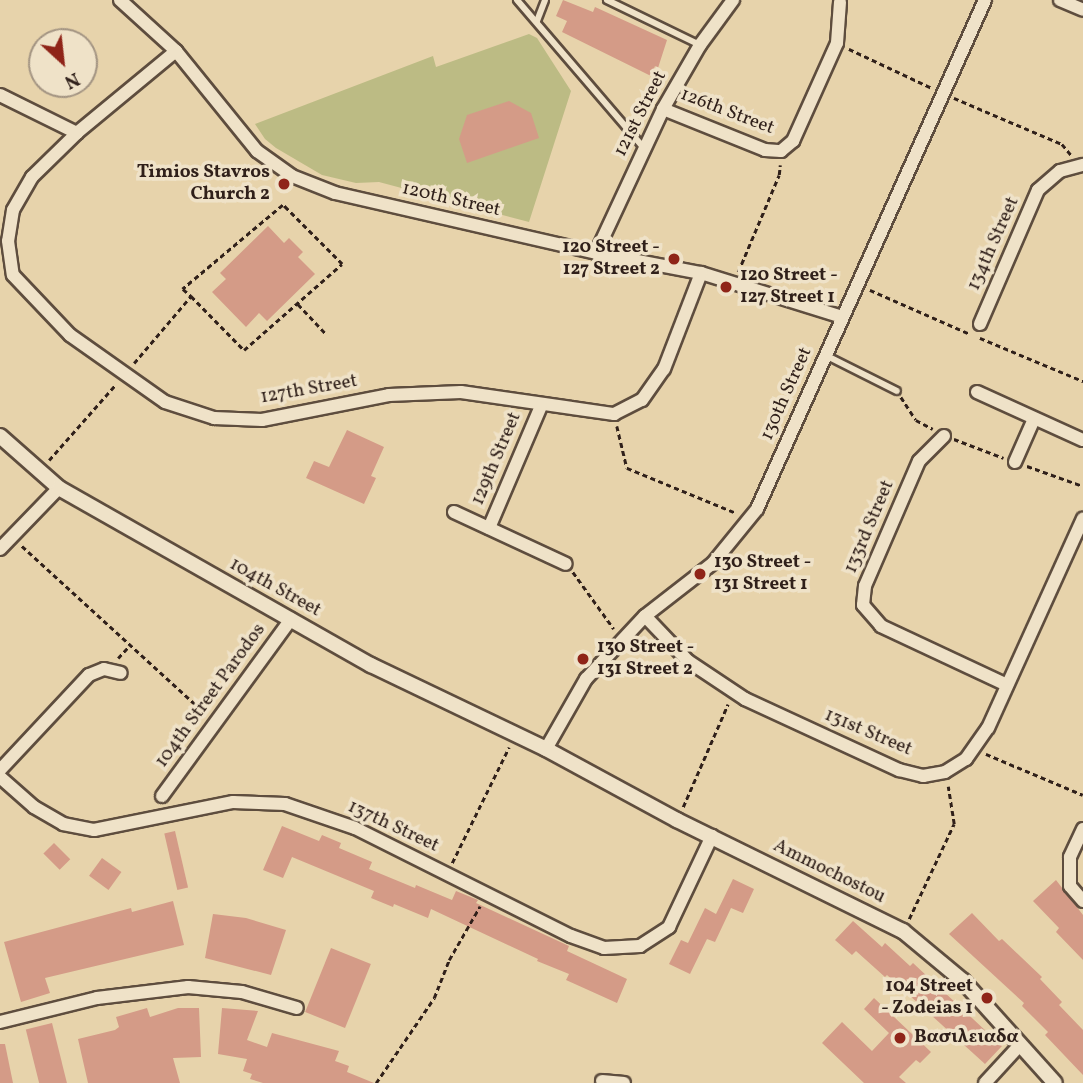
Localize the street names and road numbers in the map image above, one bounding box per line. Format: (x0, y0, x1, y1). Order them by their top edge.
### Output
street label: 121st Street (610, 67, 672, 161)
street label: 126th Street (677, 84, 777, 140)
street label: 120th Street (400, 178, 502, 222)
street label: 134th Street (963, 194, 1025, 294)
street label: 130th Street (756, 344, 818, 444)
street label: 127th Street (259, 370, 359, 410)
street label: 129th Street (467, 409, 527, 509)
street label: 133rd Street (840, 477, 900, 577)
street label: 104th Street (225, 553, 325, 623)
street label: 104th Street Parodos (151, 619, 271, 773)
street label: 131st Street (821, 704, 915, 762)
street label: 137th Street (344, 796, 442, 858)
street label: Ammochostou (769, 835, 889, 909)

